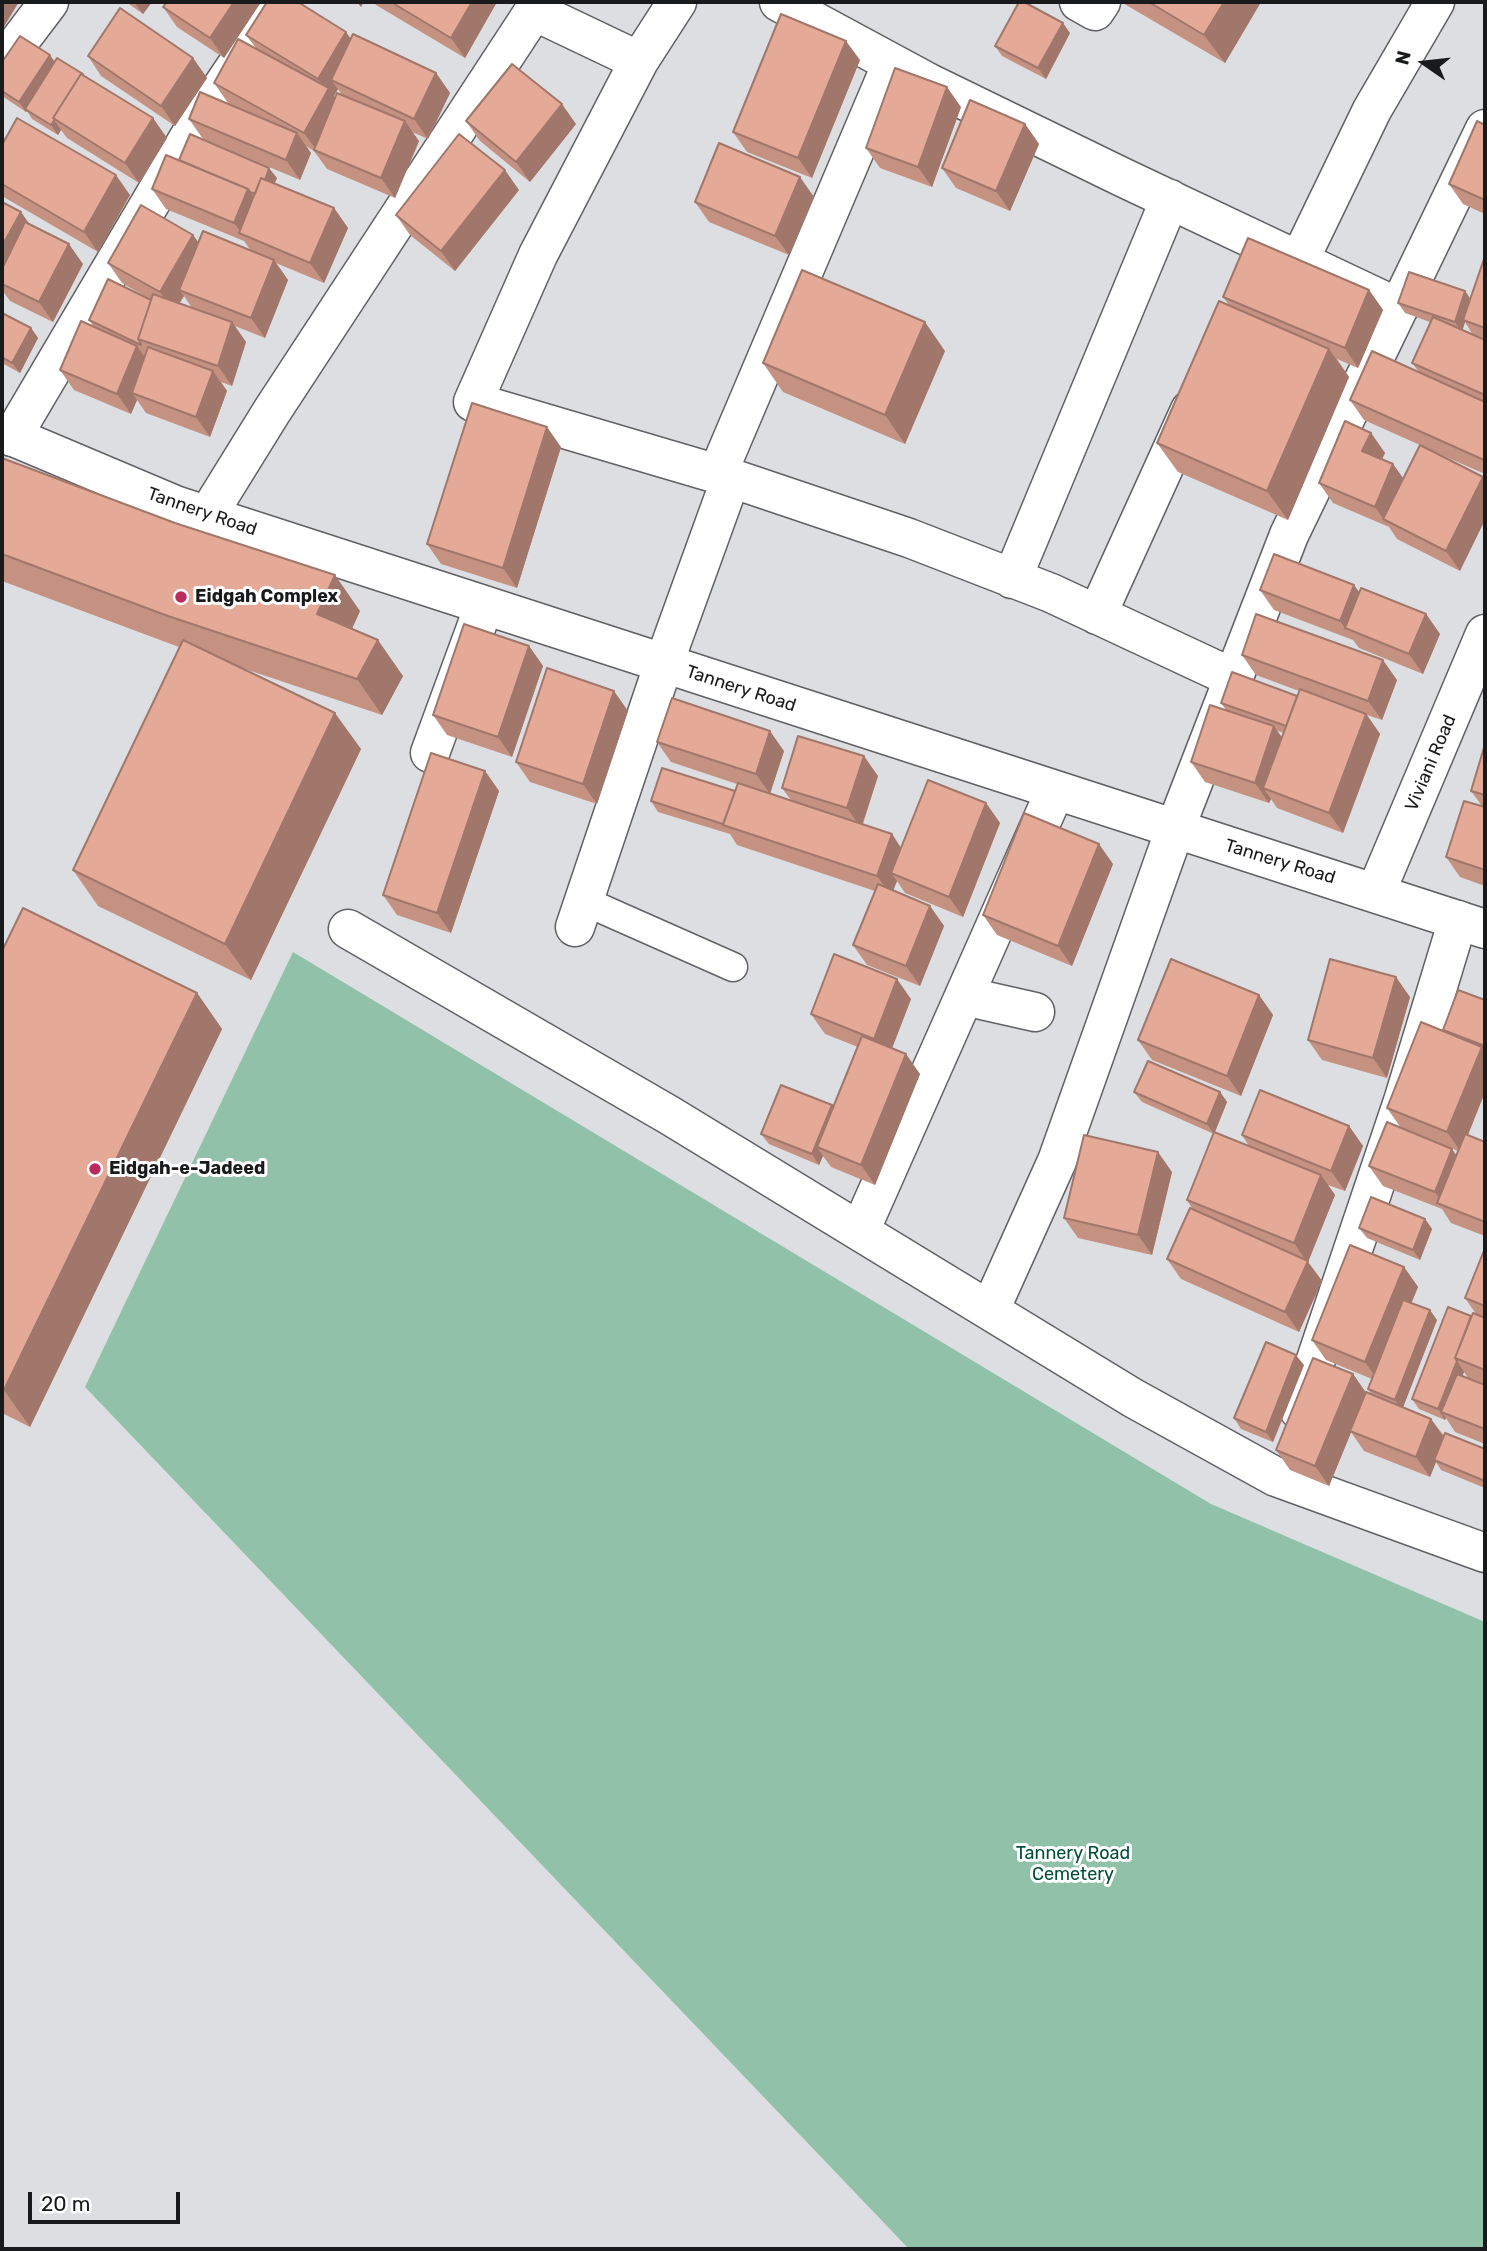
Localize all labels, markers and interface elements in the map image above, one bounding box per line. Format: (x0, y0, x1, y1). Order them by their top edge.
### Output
north arrow (1389, 28, 1459, 98)
text: N (1390, 48, 1416, 67)
street label: Tannery Road (144, 483, 260, 541)
place label: Eidgah Complex (195, 586, 338, 608)
marker: Eidgah Complex (173, 589, 189, 605)
street label: Tannery Road (683, 661, 799, 717)
street label: Viviani Road (1401, 712, 1461, 814)
street label: Tannery Road (1222, 835, 1338, 889)
place label: Eidgah-e-Jadeed (109, 1158, 265, 1180)
marker: Eidgah-e-Jadeed (87, 1161, 103, 1177)
park label: Tannery Road Cemetery (1016, 1843, 1130, 1885)
scale bar (32, 2178, 184, 2222)
text: 20 m (41, 2191, 90, 2216)

